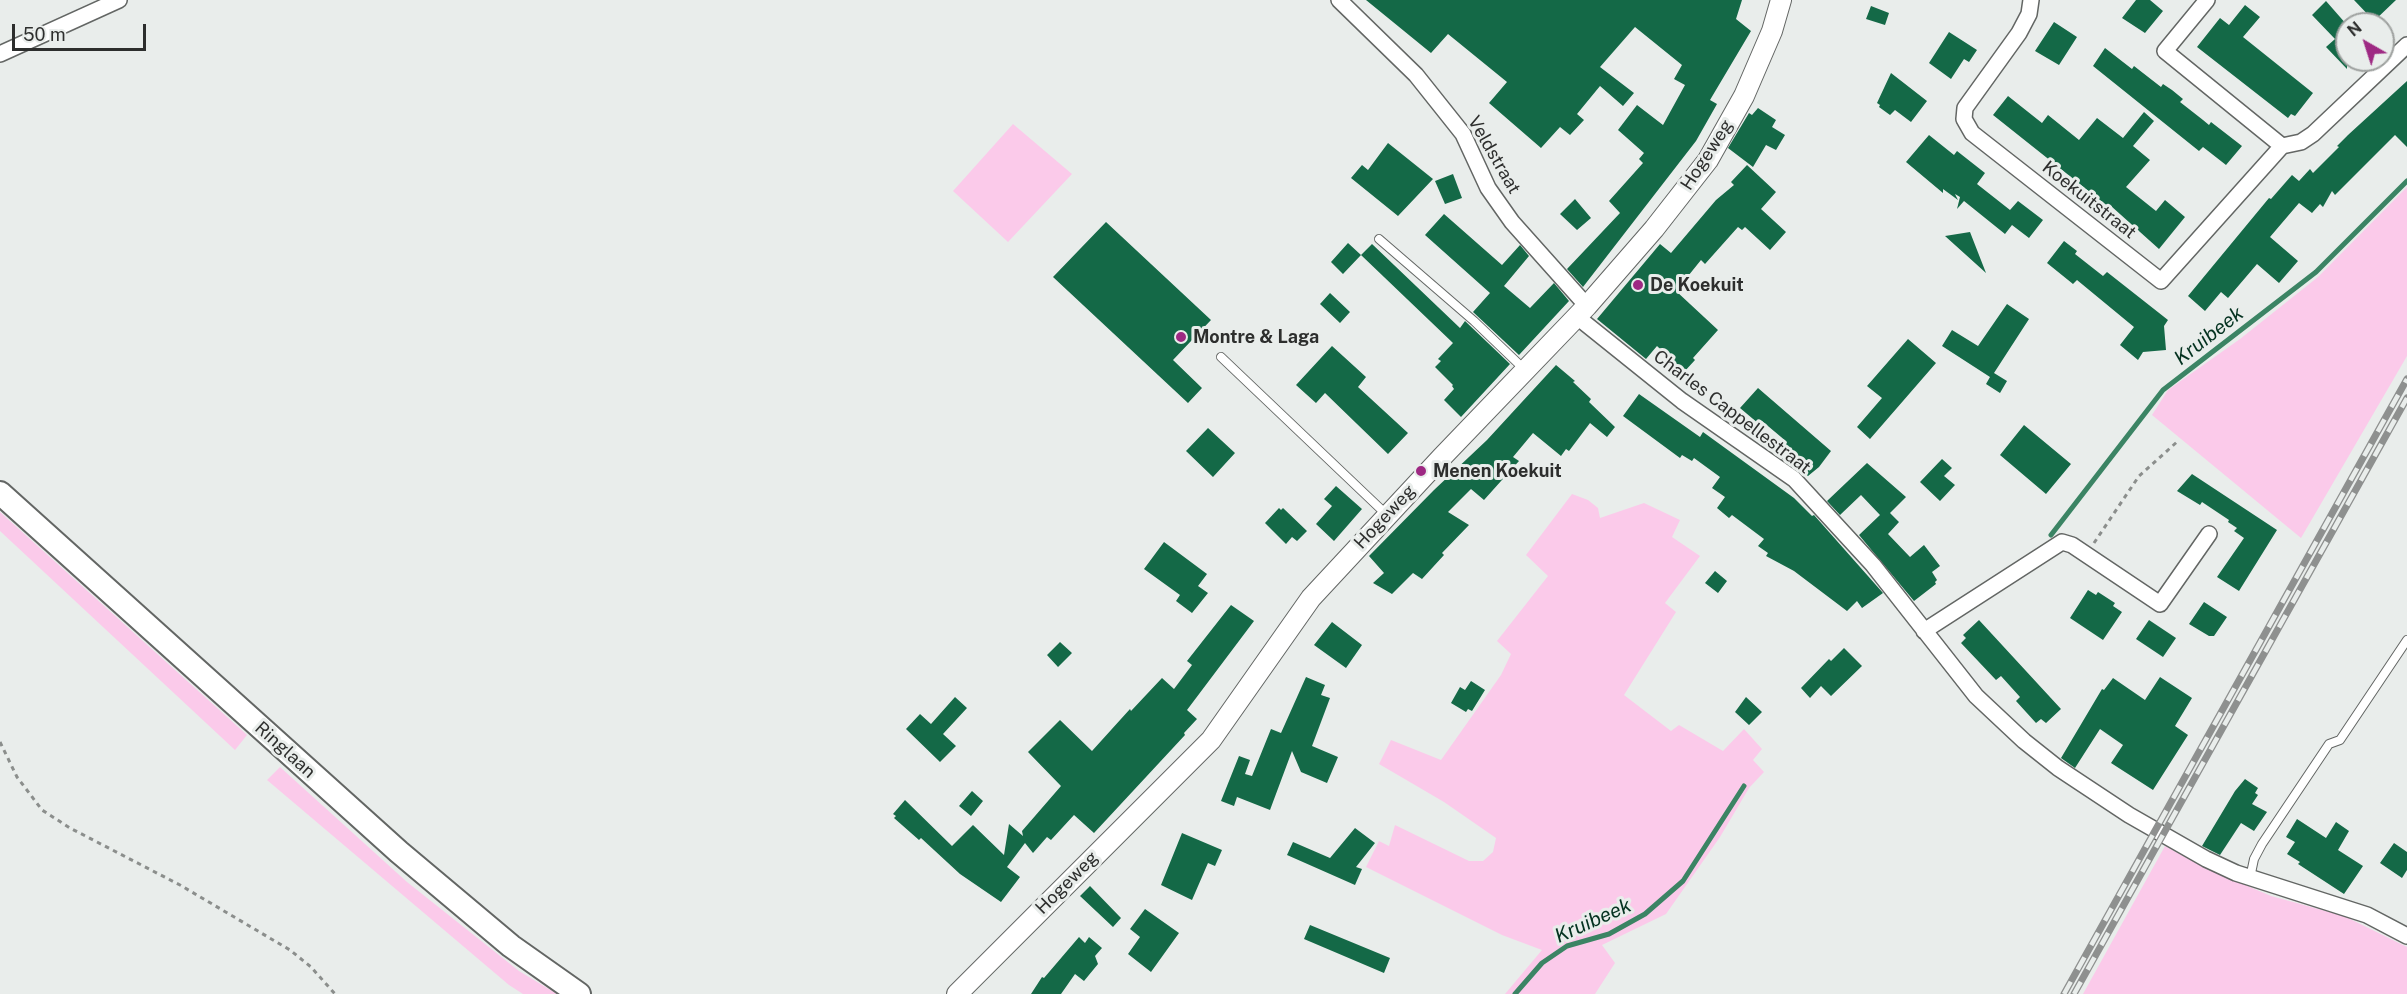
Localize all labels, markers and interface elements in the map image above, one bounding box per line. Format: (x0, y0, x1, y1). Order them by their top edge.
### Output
scale bar (15, 12, 148, 50)
north arrow (2335, 12, 2395, 72)
text: N (2344, 18, 2365, 41)
text: 50 m (23, 24, 66, 45)
street label: Veldstraat (1463, 112, 1525, 198)
street label: Hogeweg (1676, 116, 1738, 194)
street label: Koekuitstraat (2038, 157, 2140, 243)
place label: De Koekuit (1650, 274, 1744, 296)
marker: De Koekuit (1631, 278, 1645, 292)
water label: Kruibeek (2170, 302, 2248, 370)
place label: Montre & Laga (1193, 326, 1319, 348)
marker: Montre & Laga (1174, 330, 1188, 344)
street label: Charles Cappellestraat (1649, 346, 1815, 478)
place label: Menen Koekuit (1433, 460, 1562, 482)
marker: Menen Koekuit (1414, 464, 1428, 478)
street label: Hogeweg (1350, 480, 1420, 554)
street label: Ringlaan (250, 717, 320, 783)
street label: Hogeweg (1031, 847, 1103, 919)
water label: Kruibeek (1551, 894, 1635, 948)

